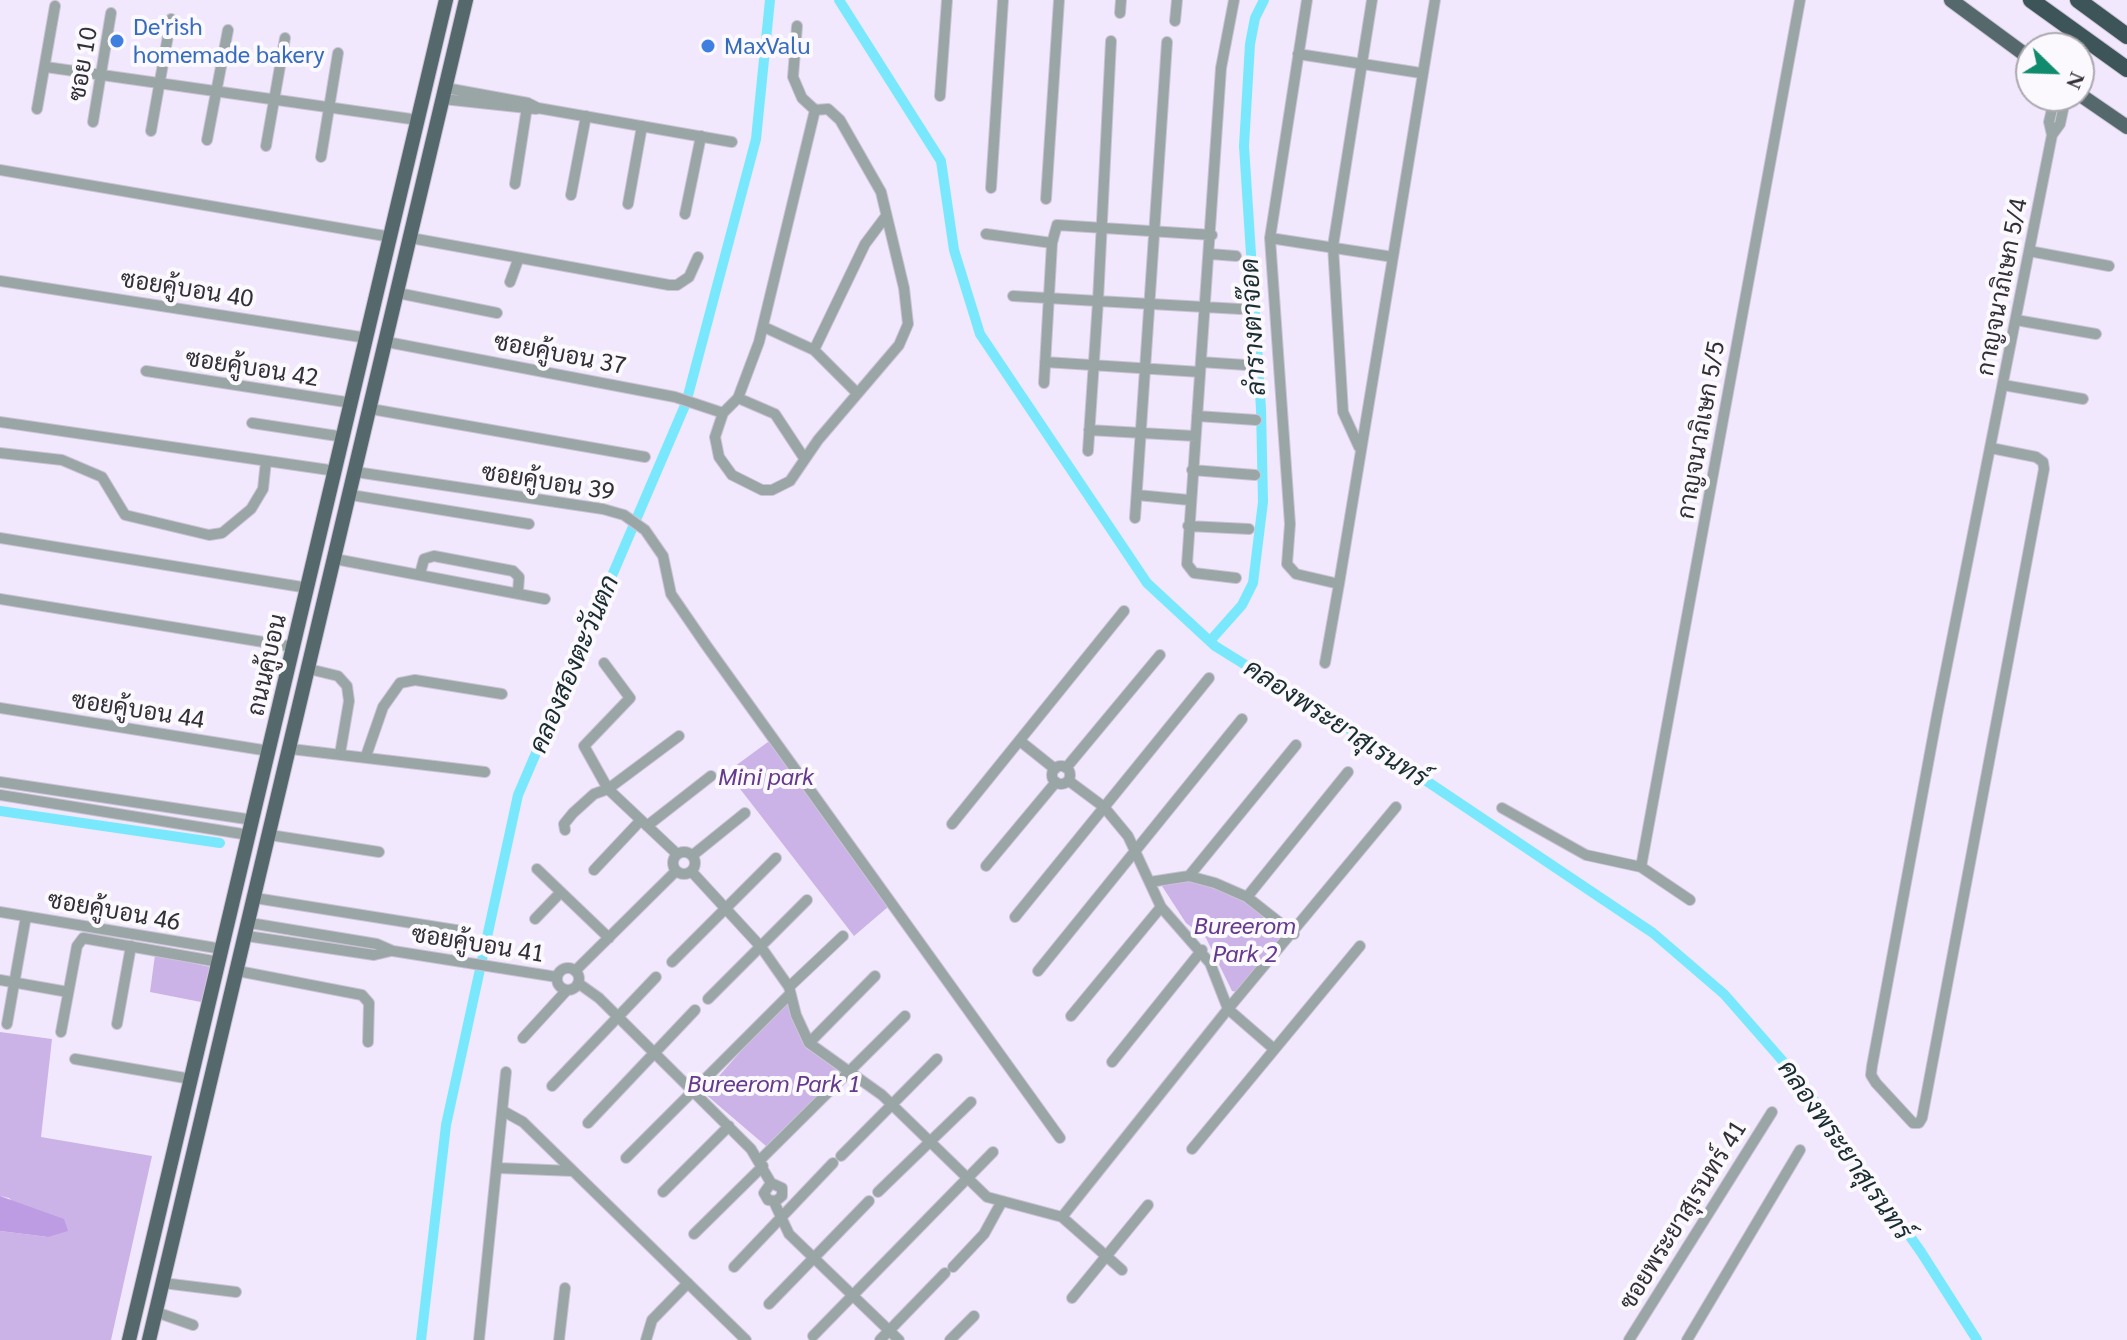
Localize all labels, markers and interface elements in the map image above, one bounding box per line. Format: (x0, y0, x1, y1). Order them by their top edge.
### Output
place label: De'rish homemade bakery (133, 13, 325, 69)
street label: ซอย 10 (62, 25, 104, 103)
marker: De'rish homemade bakery (108, 32, 126, 50)
place label: MaxValu (724, 32, 810, 60)
north arrow (2015, 32, 2095, 112)
marker: MaxValu (699, 37, 717, 55)
text: N (2061, 69, 2090, 93)
street label: กาญจนาภิเษก 5/4 (1971, 196, 2033, 378)
water label: ลำรางตาจ๊อด (1234, 257, 1272, 397)
street label: ซอยคู้บอน 40 (118, 264, 256, 314)
street label: ซอยคู้บอน 37 (491, 327, 629, 381)
street label: กาญจนาภิเษก 5/5 (1671, 339, 1731, 521)
street label: ซอยคู้บอน 42 (183, 343, 321, 393)
street label: ซอยคู้บอน 39 (479, 457, 617, 507)
water label: คลองสองตะวันตก (522, 570, 626, 758)
street label: ถนนคู้บอน (241, 611, 293, 719)
water label: คลองพระยาสุเรนทร์ (1238, 652, 1434, 794)
street label: ซอยคู้บอน 44 (69, 685, 207, 735)
park label: Mini park (718, 763, 814, 791)
street label: ซอยคู้บอน 46 (45, 885, 183, 937)
park label: Bureerom Park 2 (1194, 912, 1296, 968)
street label: ซอยคู้บอน 41 (409, 919, 547, 969)
water label: คลองพระยาสุเรนทร์ (1771, 1054, 1919, 1246)
park label: Bureerom Park 1 (687, 1070, 861, 1098)
street label: ซอยพระยาสุเรนทร์ 41 (1613, 1115, 1753, 1315)

